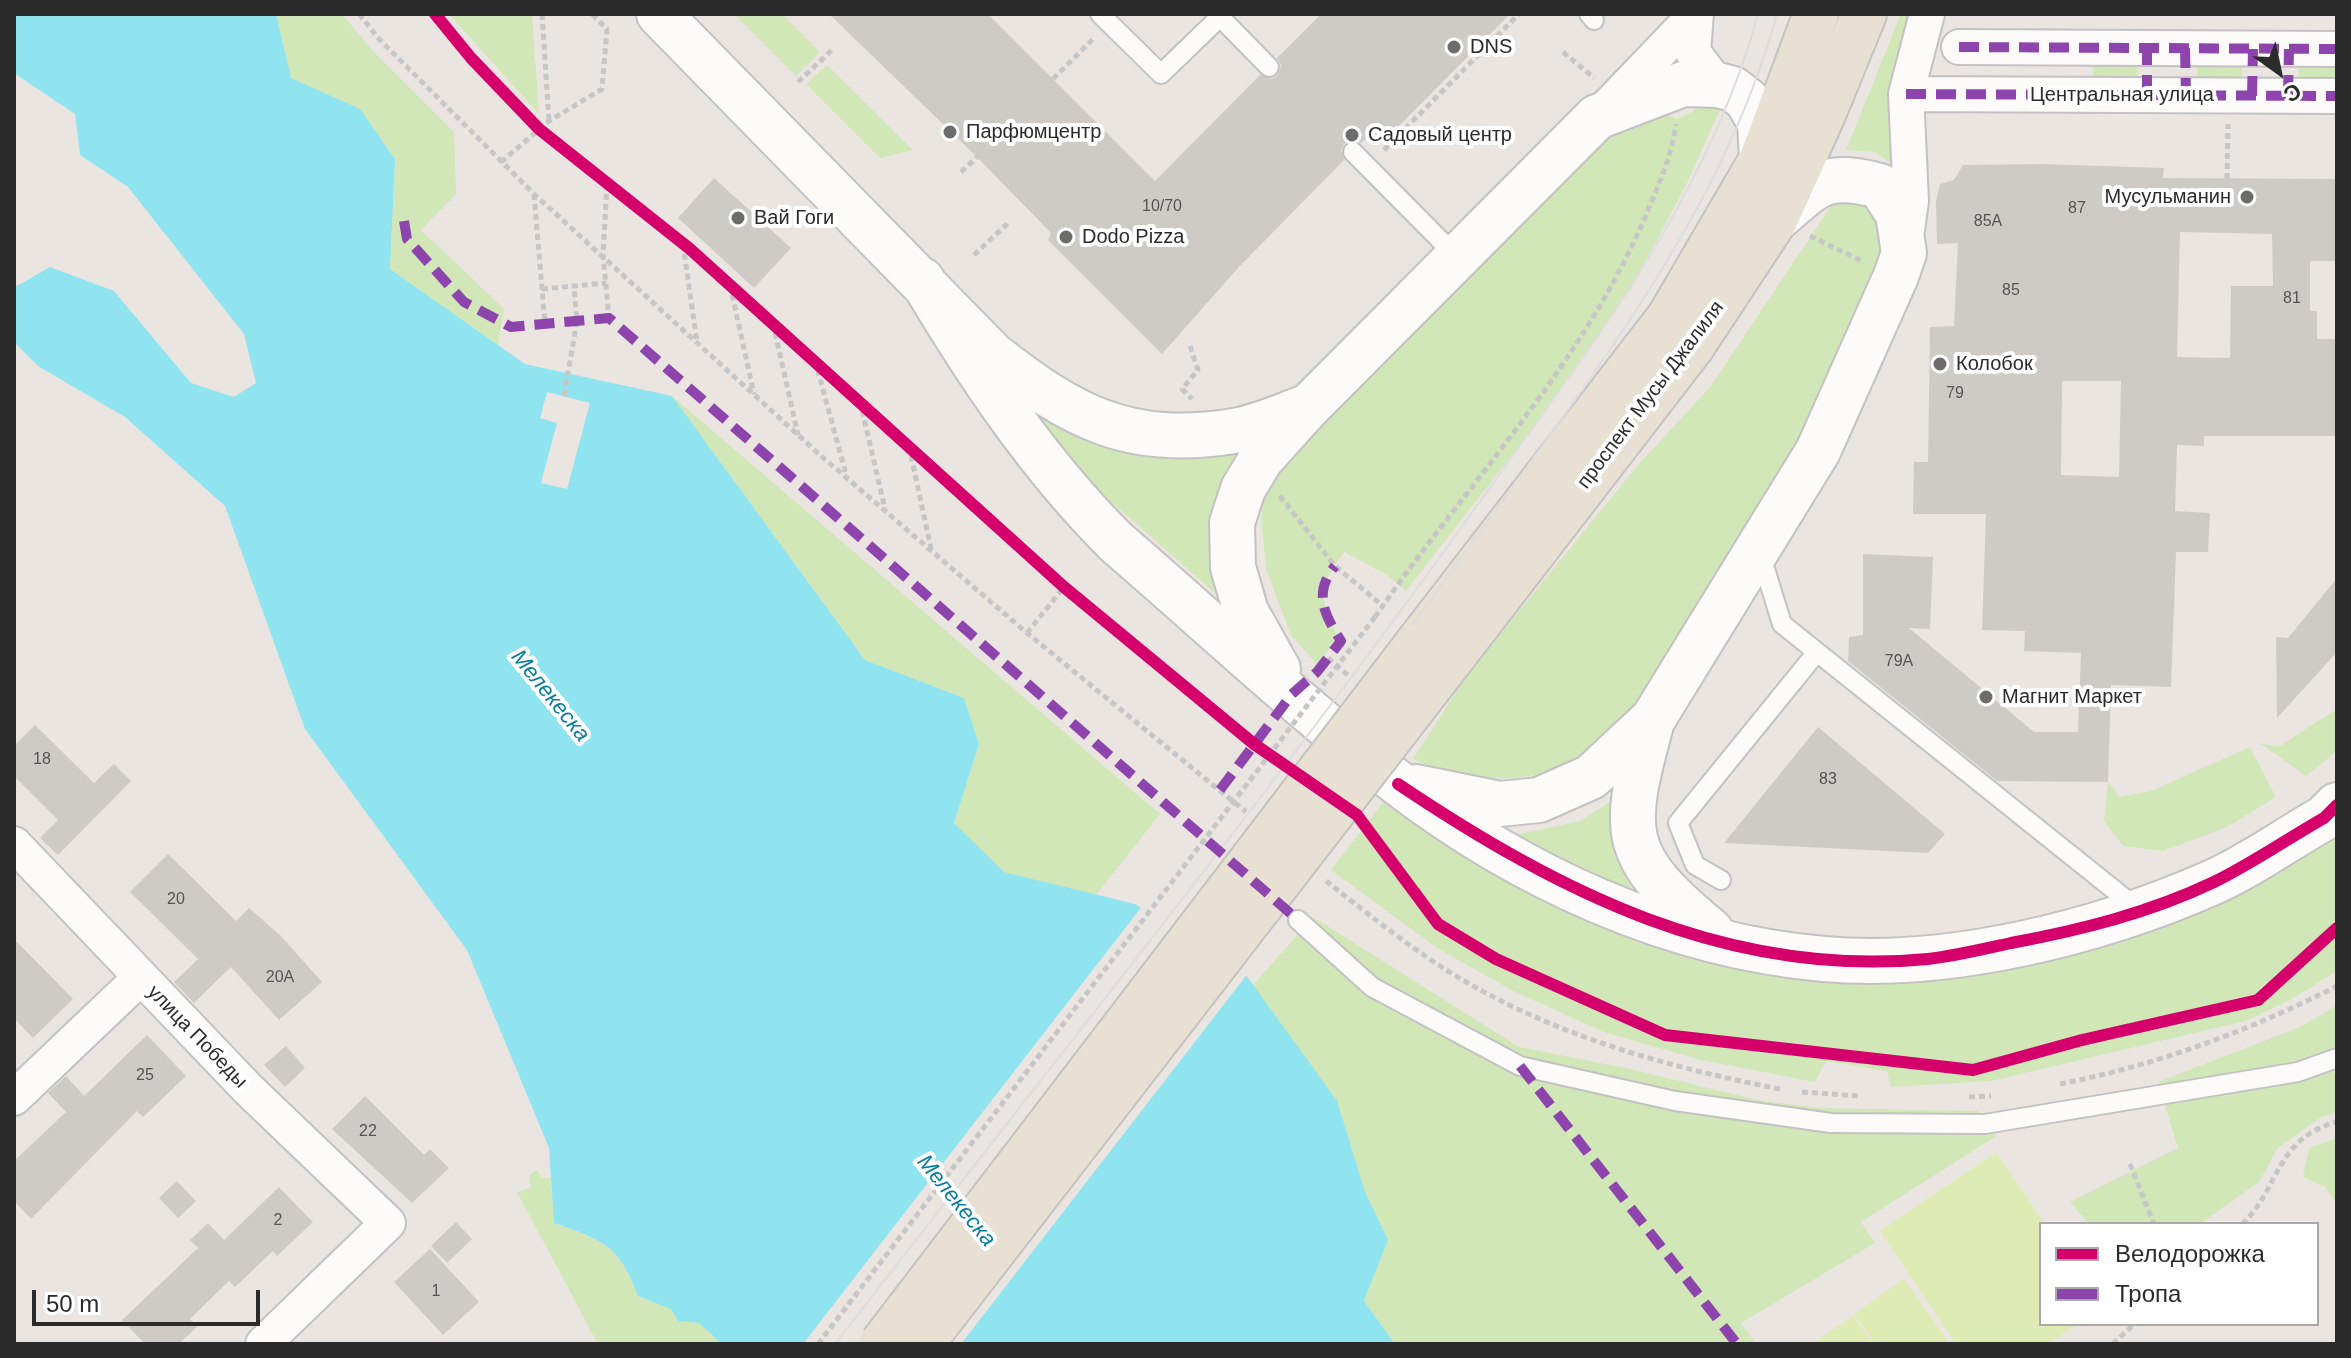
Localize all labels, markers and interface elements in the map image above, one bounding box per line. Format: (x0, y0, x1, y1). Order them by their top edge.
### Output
north arrow (2239, 32, 2319, 112)
place label: DNS (1470, 35, 1512, 59)
marker: DNS (1445, 38, 1463, 56)
text: С (2279, 78, 2306, 107)
street label: Центральная улица (2030, 83, 2214, 107)
place label: Парфюмцентр (966, 120, 1101, 144)
marker: Парфюмцентр (941, 123, 959, 141)
place label: Садовый центр (1368, 123, 1512, 147)
marker: Садовый центр (1343, 126, 1361, 144)
place label: Мусульманин (2105, 185, 2231, 209)
marker: Мусульманин (2238, 188, 2256, 206)
house number: 10/70 (1142, 197, 1182, 217)
house number: 87 (2068, 199, 2086, 219)
place label: Вай Гоги (754, 206, 834, 230)
marker: Вай Гоги (729, 209, 747, 227)
house number: 85А (1974, 212, 2002, 232)
place label: Dodo Pizza (1082, 225, 1184, 249)
marker: Dodo Pizza (1057, 228, 1075, 246)
house number: 85 (2002, 281, 2020, 301)
house number: 81 (2283, 289, 2301, 309)
street label: проспект Мусы Джалиля (1573, 296, 1729, 494)
place label: Колобок (1956, 352, 2033, 376)
marker: Колобок (1931, 355, 1949, 373)
house number: 79 (1946, 384, 1964, 404)
water label: Мелекеска (505, 645, 595, 747)
house number: 79А (1885, 652, 1913, 672)
place label: Магнит Маркет (2002, 685, 2142, 709)
marker: Магнит Маркет (1977, 688, 1995, 706)
house number: 18 (33, 750, 51, 770)
house number: 83 (1819, 770, 1837, 790)
house number: 20 (167, 890, 185, 910)
house number: 20А (266, 968, 294, 988)
street label: улица Победы (142, 980, 252, 1094)
house number: 25 (136, 1066, 154, 1086)
house number: 22 (359, 1122, 377, 1142)
water label: Мелекеска (911, 1150, 1001, 1252)
house number: 2 (274, 1211, 282, 1231)
legend (2039, 1222, 2319, 1326)
text: Велодорожка (2115, 1240, 2265, 1267)
scale bar (36, 1274, 264, 1324)
text: Тропа (2115, 1280, 2181, 1307)
house number: 1 (432, 1282, 440, 1302)
text: 50 m (46, 1290, 99, 1317)

